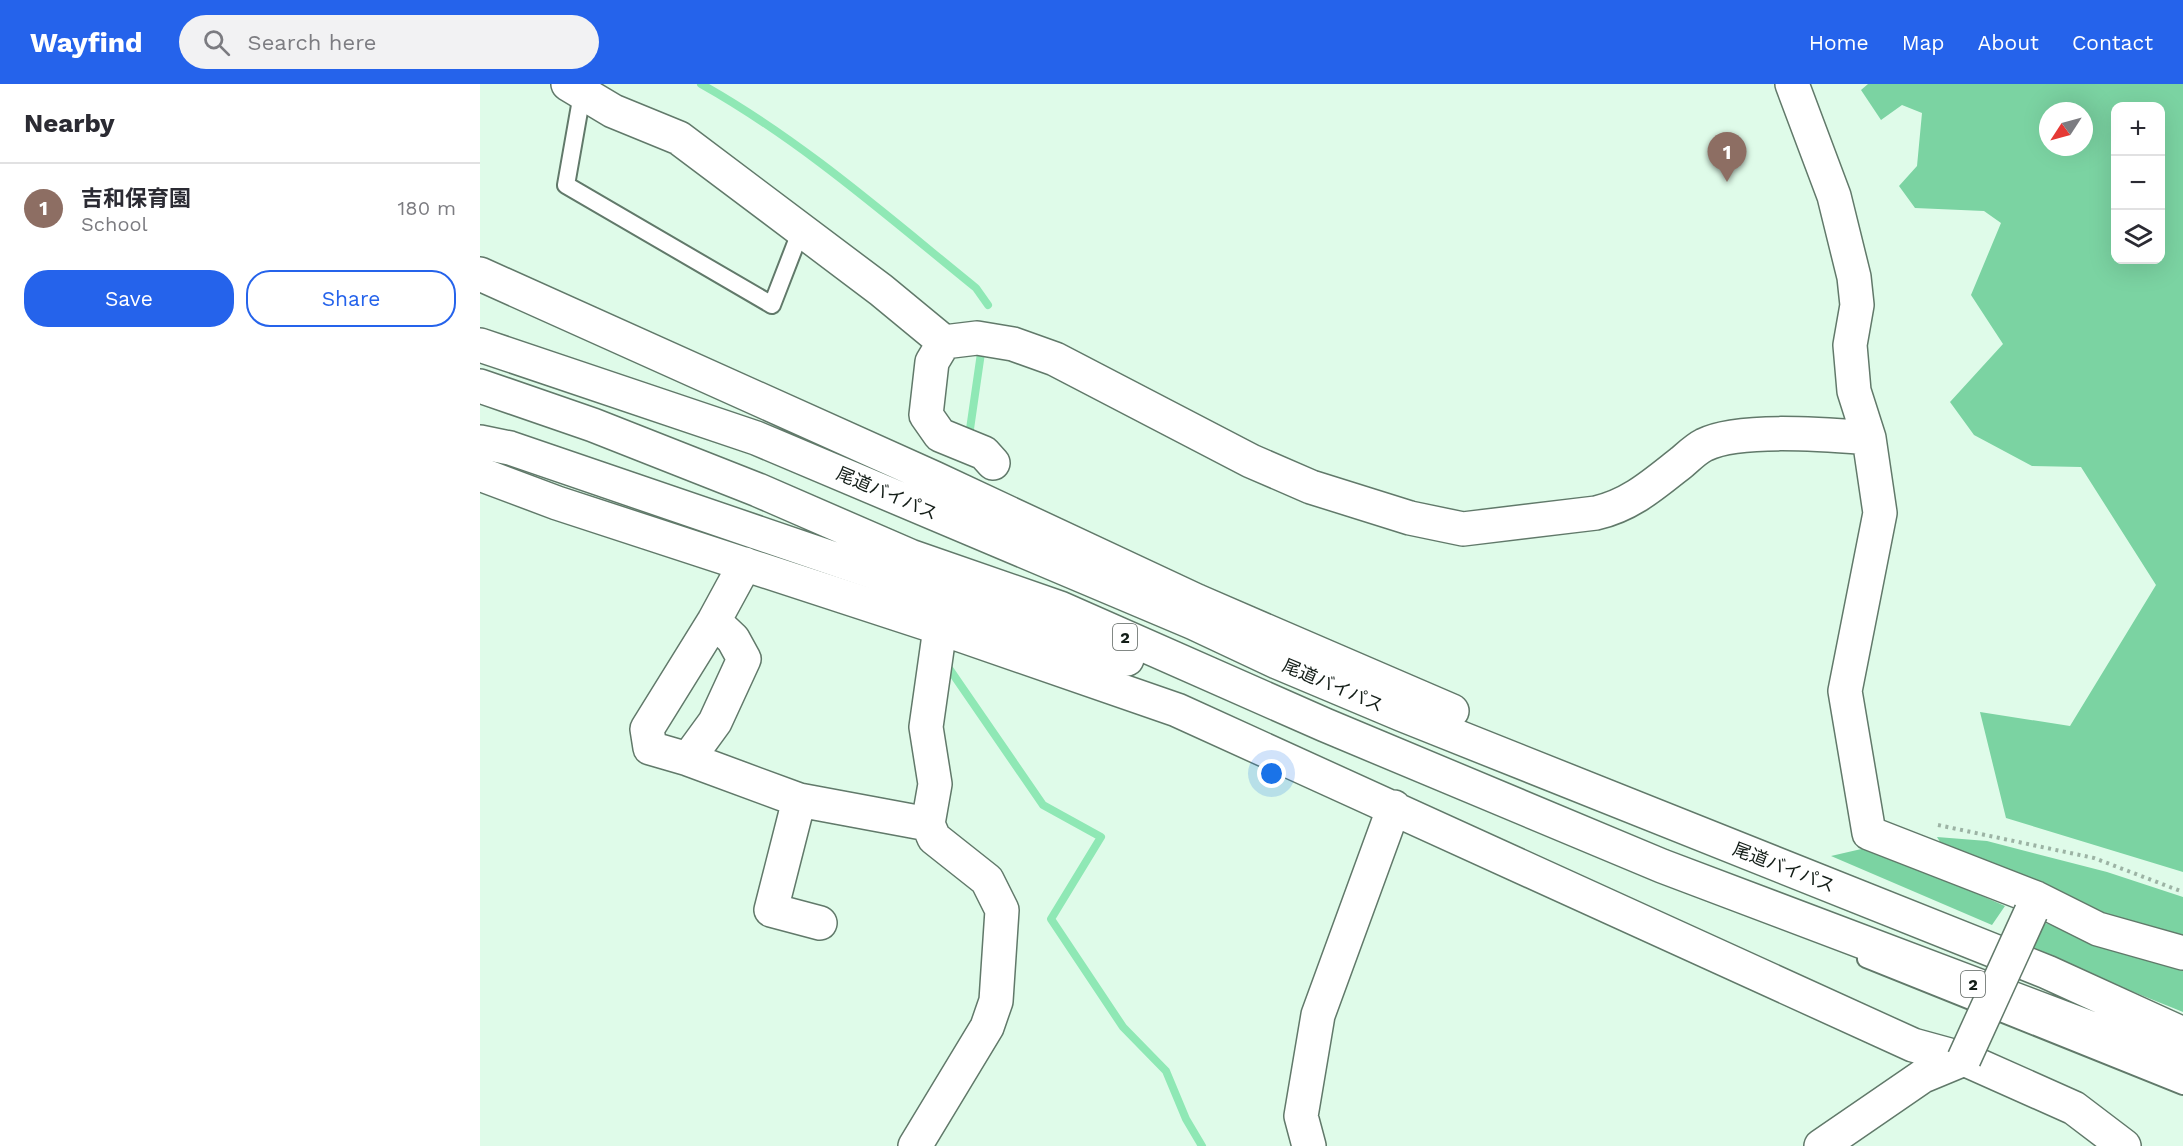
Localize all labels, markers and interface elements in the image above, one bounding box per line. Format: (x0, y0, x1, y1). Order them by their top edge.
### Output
search box (179, 15, 599, 69)
text: Wayfind (30, 26, 143, 59)
icon: search (200, 26, 233, 59)
text: Search here (248, 30, 377, 55)
text: Home (1809, 30, 1869, 55)
text: Map (1902, 30, 1945, 55)
text: About (1978, 30, 2039, 55)
text: Contact (2072, 30, 2153, 55)
north arrow (2039, 102, 2093, 156)
map controls (2111, 102, 2165, 264)
button: + (2111, 102, 2165, 156)
text: Nearby (24, 108, 115, 138)
pin: 1 (1708, 132, 1746, 182)
button: − (2111, 156, 2165, 210)
text: 吉和保育園 (81, 186, 191, 211)
text: 1 (39, 196, 48, 220)
text: 180 m (398, 196, 456, 220)
button: layers (2111, 210, 2165, 264)
text: School (81, 212, 148, 236)
button: Save (24, 270, 234, 327)
button: Share (246, 270, 456, 327)
street label: 尾道バイパス (833, 462, 941, 524)
road number: 2 (1113, 624, 1137, 650)
street label: 尾道バイパス (1279, 654, 1387, 716)
your location (1257, 759, 1286, 788)
street label: 尾道バイパス (1730, 838, 1838, 896)
road number: 2 (1961, 971, 1985, 997)

